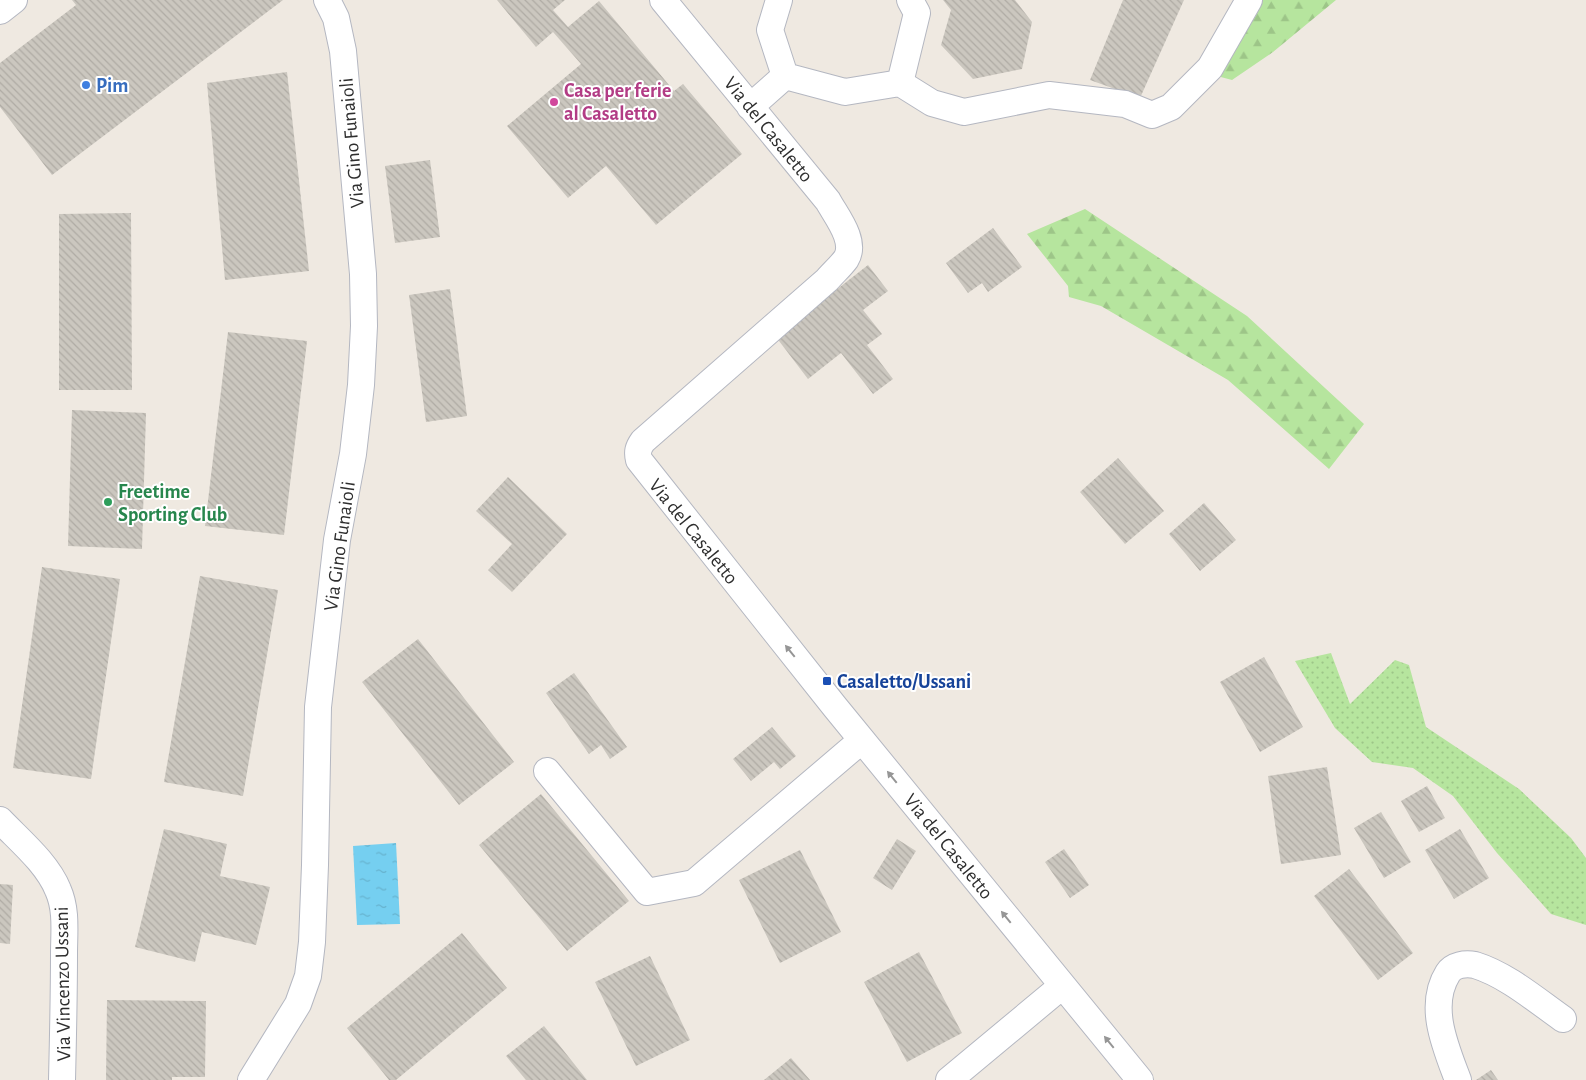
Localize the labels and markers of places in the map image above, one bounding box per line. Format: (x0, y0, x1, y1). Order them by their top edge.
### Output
place label: Pim (96, 76, 128, 96)
marker: Pim (80, 79, 92, 91)
place label: Casa per ferie al Casaletto (564, 81, 672, 124)
marker: Casa per ferie al Casaletto (548, 96, 560, 108)
place label: Freetime Sporting Club (118, 482, 227, 525)
marker: Freetime Sporting Club (102, 496, 114, 508)
place label: Casaletto/Ussani (837, 672, 971, 692)
marker: Casaletto/Ussani (821, 675, 833, 687)

